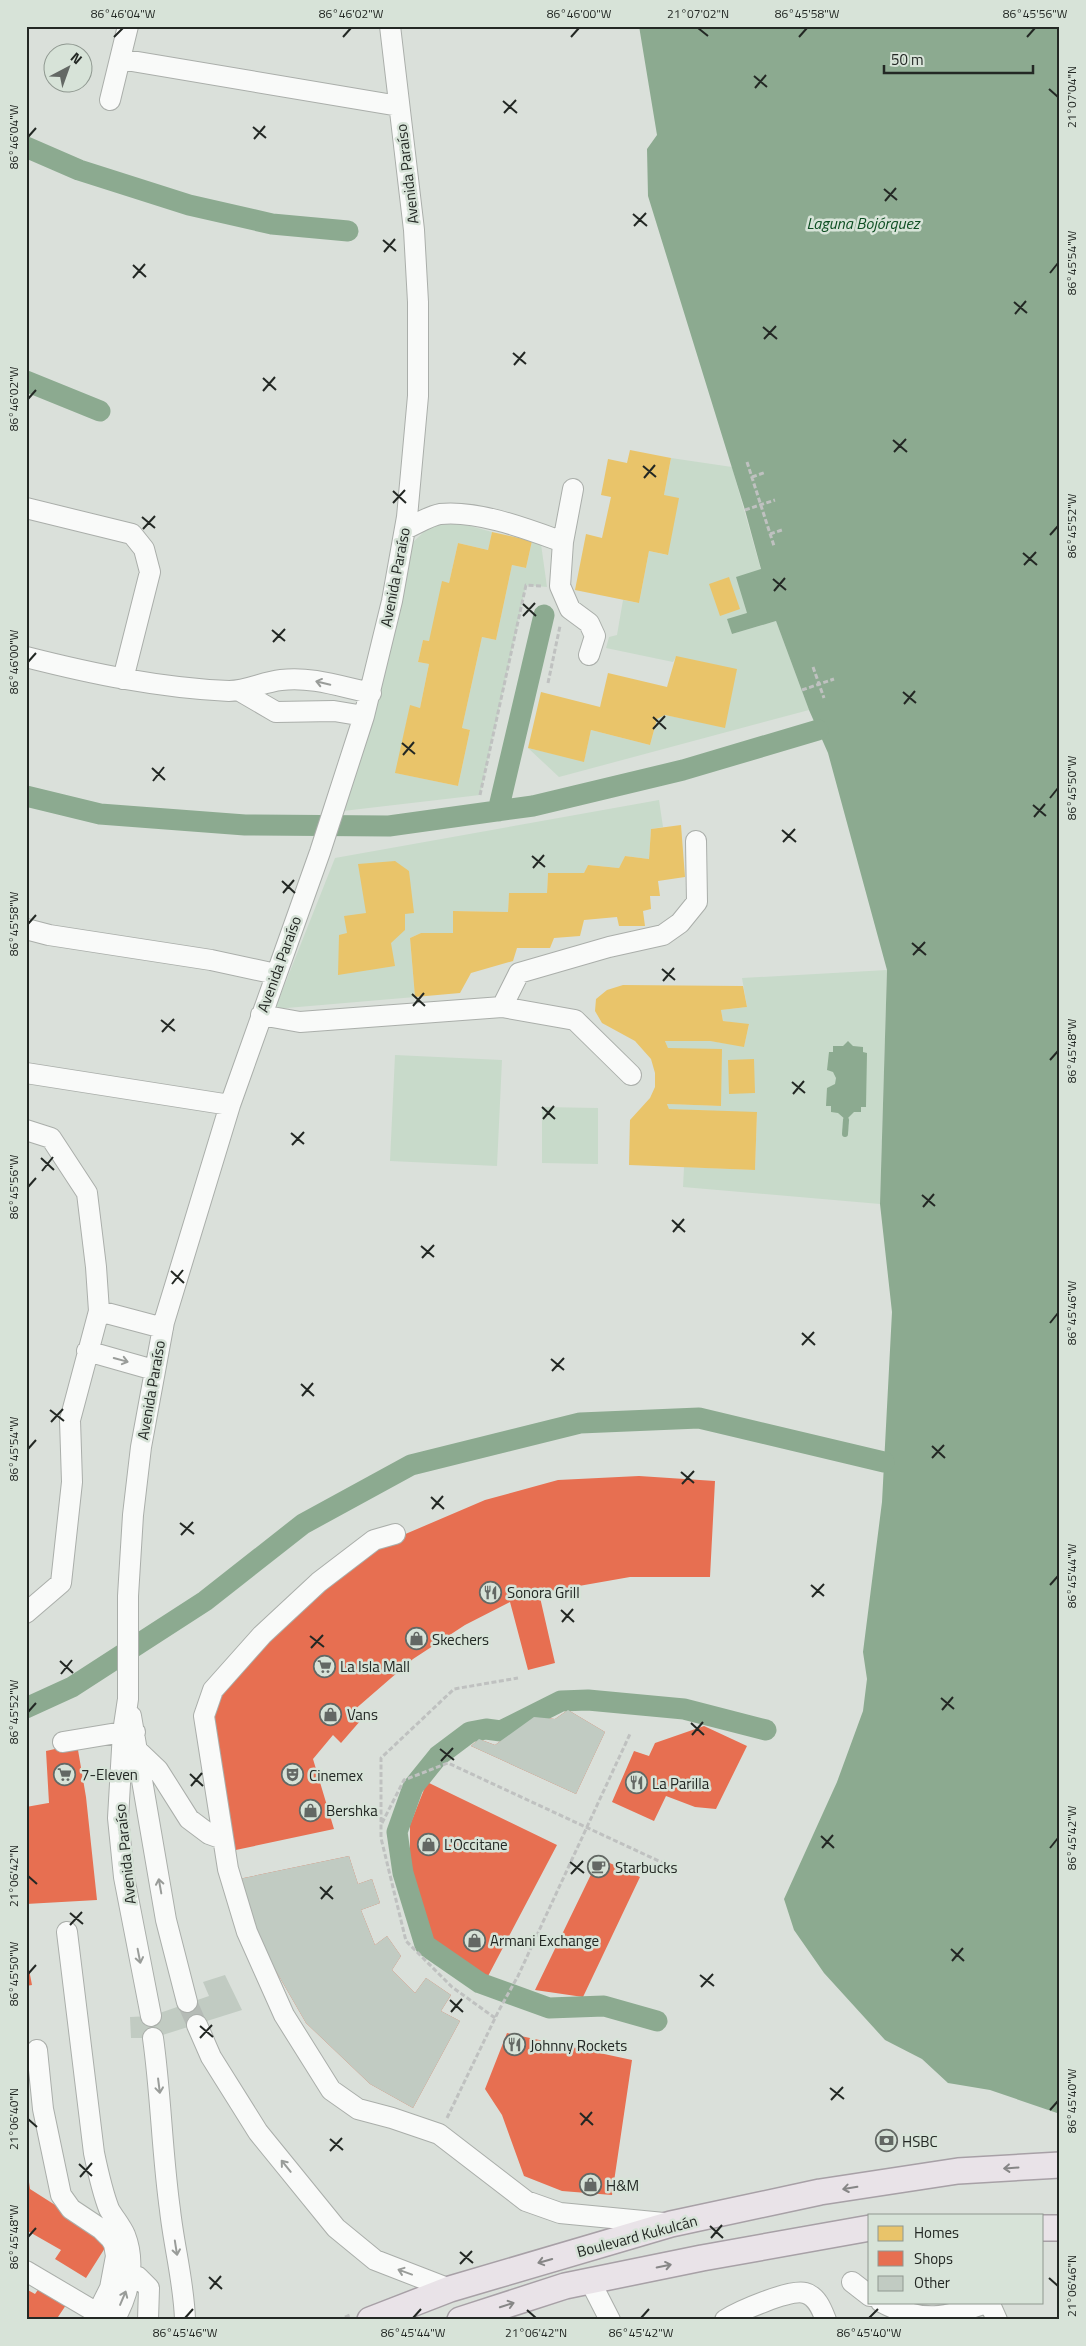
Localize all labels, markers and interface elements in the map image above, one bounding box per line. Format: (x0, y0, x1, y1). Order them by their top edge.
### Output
text: 86°46'04"W (91, 4, 156, 23)
text: 86°46'02"W (319, 4, 384, 23)
text: 86°46'00"W (547, 4, 612, 23)
text: 21°07'02"N (667, 4, 729, 23)
text: 86°45'58"W (775, 4, 840, 23)
text: 86°45'56"W (1003, 4, 1068, 23)
north arrow (42, 42, 92, 92)
scale bar (884, 42, 1032, 74)
text: N (66, 47, 87, 69)
text: 50 m (891, 48, 924, 71)
text: 21°07'04"N (1062, 66, 1081, 128)
text: 86°46'04"W (4, 104, 23, 169)
street label: Avenida Paraíso (389, 123, 425, 225)
water label: Laguna Bojórquez (807, 211, 921, 235)
text: 86°45'54"W (1062, 230, 1081, 295)
text: 86°46'02"W (4, 366, 23, 431)
text: 86°45'52"W (1062, 493, 1081, 558)
street label: Avenida Paraíso (374, 525, 416, 629)
text: 86°46'00"W (4, 629, 23, 694)
one-way arrow (315, 678, 331, 687)
text: 86°45'50"W (1062, 755, 1081, 820)
text: 86°45'58"W (4, 891, 23, 956)
street label: Avenida Paraíso (251, 913, 307, 1015)
text: 86°45'48"W (1062, 1018, 1081, 1083)
text: 86°45'56"W (4, 1154, 23, 1219)
text: 86°45'46"W (1062, 1280, 1081, 1345)
street label: Avenida Paraíso (131, 1338, 171, 1442)
one-way arrow (112, 1356, 128, 1366)
text: 86°45'54"W (4, 1416, 23, 1481)
text: 86°45'44"W (1062, 1543, 1081, 1608)
restaurant icon: Sonora Grill (479, 1580, 503, 1604)
place label: Sonora Grill (507, 1581, 580, 1604)
shop icon: Skechers (404, 1627, 428, 1651)
place label: Skechers (432, 1628, 489, 1651)
supermarket icon: La Isla Mall (312, 1654, 336, 1678)
place label: La Isla Mall (340, 1655, 410, 1678)
text: 86°45'52"W (4, 1679, 23, 1744)
shop icon: Vans (319, 1702, 343, 1726)
place label: Vans (347, 1703, 378, 1726)
supermarket icon: 7-Eleven (53, 1762, 77, 1786)
place label: 7-Eleven (81, 1763, 138, 1786)
theatre icon: Cinemex (281, 1763, 305, 1787)
place label: Cinemex (309, 1764, 363, 1787)
restaurant icon: La Parilla (624, 1771, 648, 1795)
place label: La Parilla (652, 1772, 710, 1795)
shop icon: Bershka (298, 1798, 322, 1822)
place label: Bershka (326, 1799, 378, 1822)
street label: Avenida Paraíso (108, 1803, 142, 1905)
text: 86°45'42"W (1062, 1805, 1081, 1870)
shop icon: L'Occitane (416, 1832, 440, 1856)
place label: L'Occitane (444, 1833, 508, 1856)
text: 21°06'42"N (4, 1845, 23, 1907)
cafe icon: Starbucks (587, 1855, 611, 1879)
place label: Starbucks (615, 1856, 678, 1879)
one-way arrow (155, 1879, 165, 1895)
shop icon: Armani Exchange (462, 1928, 486, 1952)
place label: Armani Exchange (490, 1929, 599, 1952)
text: 86°45'50"W (4, 1941, 23, 2006)
one-way arrow (135, 1948, 145, 1964)
restaurant icon: Johnny Rockets (502, 2033, 526, 2057)
place label: Johnny Rockets (530, 2034, 627, 2057)
text: 86°45'40"W (1062, 2068, 1081, 2133)
one-way arrow (155, 2078, 165, 2094)
text: 21°06'40"N (4, 2088, 23, 2150)
bank icon: HSBC (874, 2129, 898, 2153)
place label: HSBC (902, 2130, 938, 2153)
one-way arrow (280, 2159, 291, 2172)
one-way arrow (1003, 2163, 1019, 2173)
shop icon: H&M (578, 2173, 602, 2197)
place label: H&M (606, 2174, 639, 2197)
one-way arrow (842, 2183, 858, 2193)
text: 86°45'48"W (4, 2204, 23, 2269)
street label: Boulevard Kukulcán (574, 2209, 700, 2263)
legend (868, 2214, 1044, 2304)
text: Homes (914, 2221, 959, 2244)
one-way arrow (171, 2239, 181, 2255)
text: Shops (914, 2247, 953, 2270)
text: 21°06'46"N (1062, 2255, 1081, 2317)
one-way arrow (537, 2257, 553, 2267)
one-way arrow (656, 2261, 672, 2270)
one-way arrow (397, 2267, 413, 2276)
text: Other (914, 2271, 950, 2294)
one-way arrow (119, 2291, 129, 2306)
one-way arrow (498, 2299, 514, 2309)
text: 86°45'46"W (153, 2323, 218, 2342)
text: 86°45'44"W (381, 2323, 446, 2342)
text: 21°06'42"N (505, 2323, 567, 2342)
text: 86°45'42"W (609, 2323, 674, 2342)
text: 86°45'40"W (837, 2323, 902, 2342)

